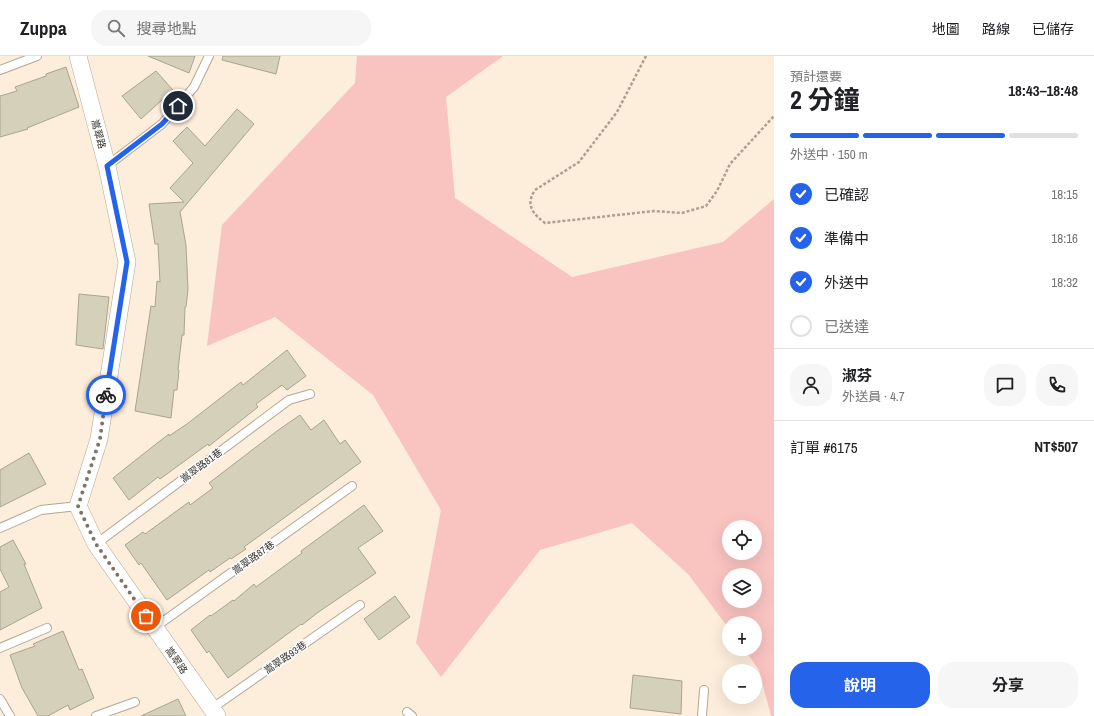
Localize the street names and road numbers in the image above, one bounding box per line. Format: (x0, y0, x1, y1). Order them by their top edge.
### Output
street label: 嵩翠路 (88, 118, 109, 150)
street label: 嵩翠路81巷 (178, 445, 225, 485)
street label: 嵩翠路87巷 (230, 538, 277, 577)
street label: 嵩翠路93巷 (261, 638, 309, 677)
street label: 嵩翠路 (163, 644, 191, 676)

